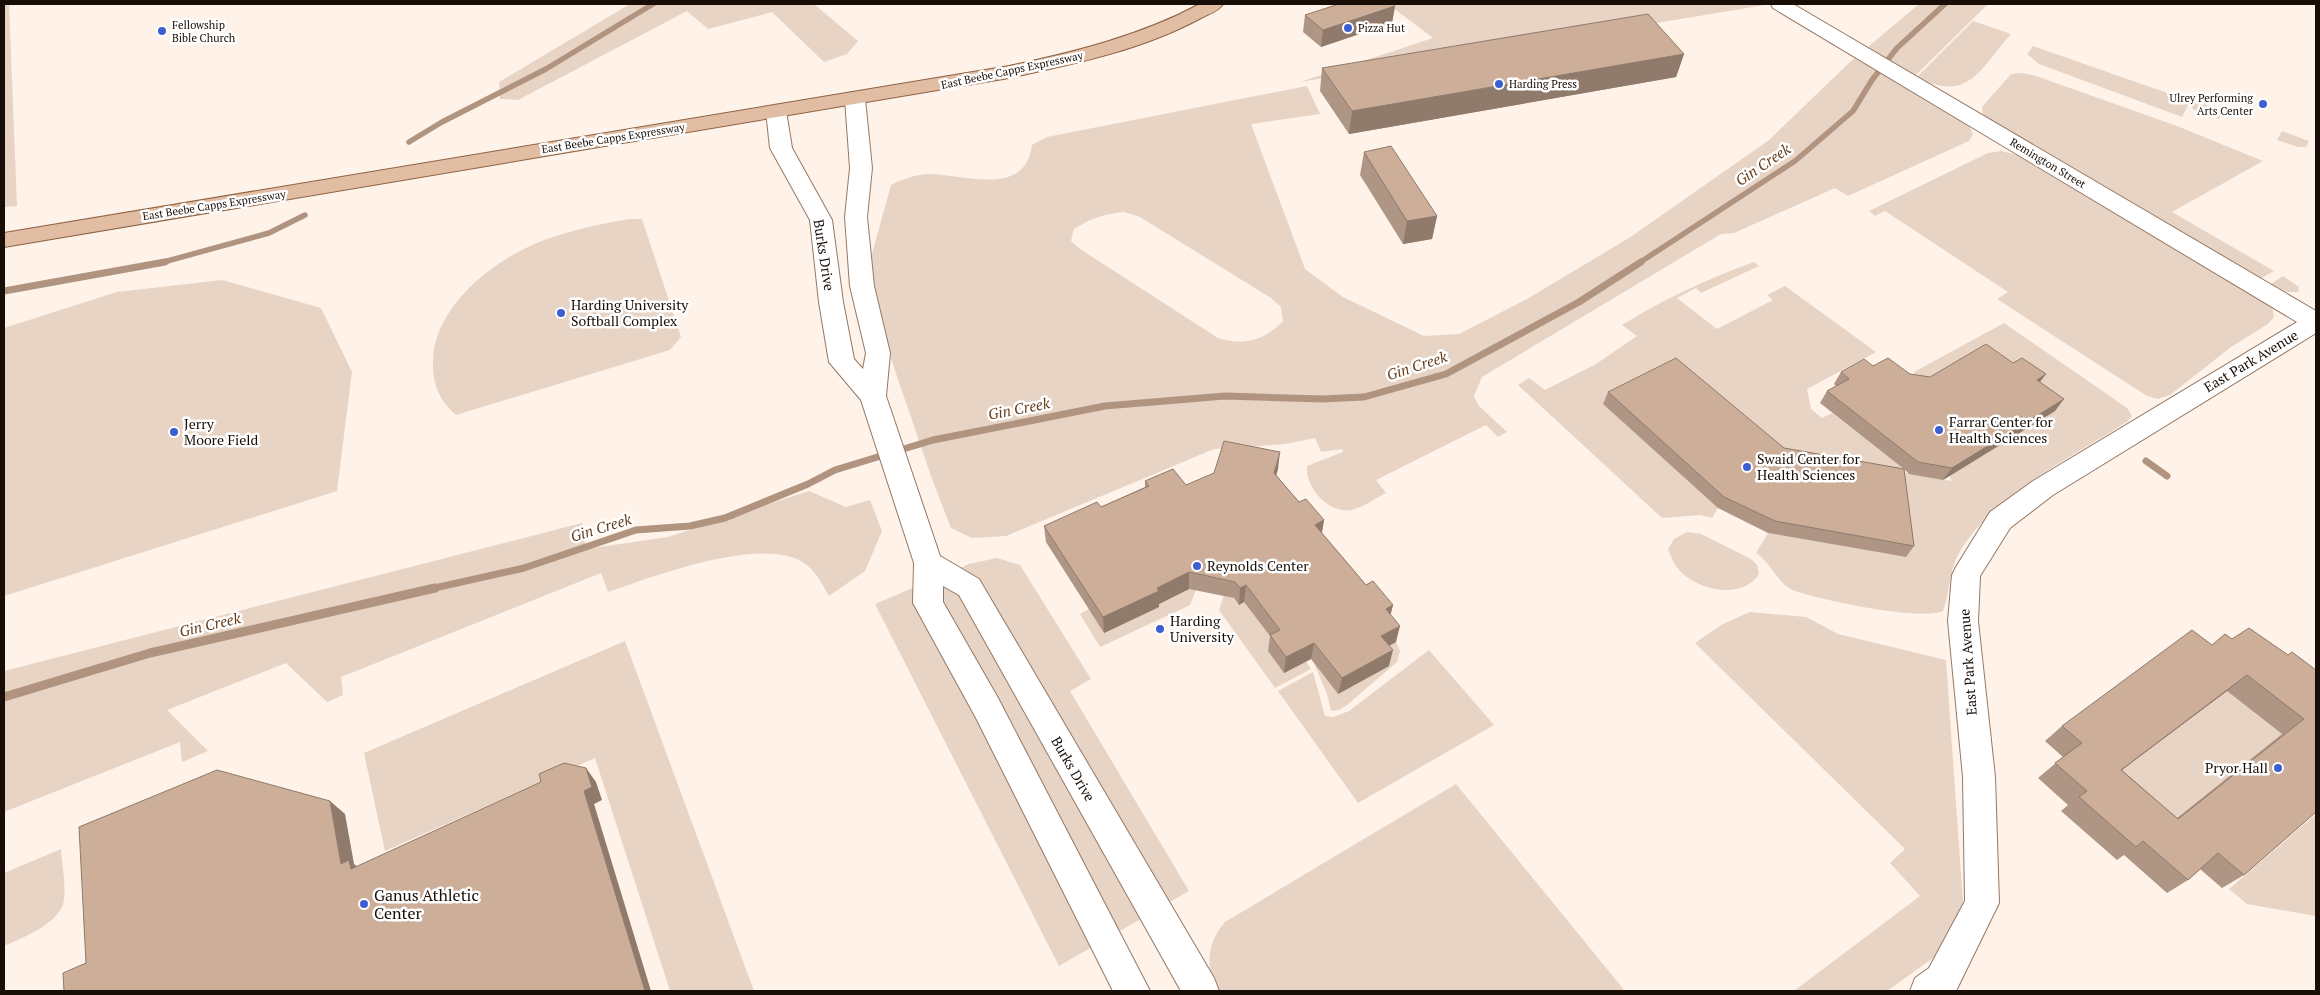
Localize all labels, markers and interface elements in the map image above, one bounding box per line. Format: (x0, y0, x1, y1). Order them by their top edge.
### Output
place label: Fellowship Bible Church (172, 18, 236, 45)
place label: Pizza Hut (1358, 21, 1405, 35)
marker: Pizza Hut (1342, 22, 1354, 34)
marker: Fellowship Bible Church (156, 25, 168, 37)
street label: East Beebe Capps Expressway (940, 48, 1085, 92)
place label: Harding Press (1509, 77, 1577, 91)
marker: Harding Press (1493, 78, 1505, 90)
place label: Ulrey Performing Arts Center (2170, 91, 2254, 118)
marker: Ulrey Performing Arts Center (2257, 98, 2269, 110)
street label: East Beebe Capps Expressway (540, 120, 686, 156)
street label: Remington Street (2007, 135, 2089, 191)
water label: Gin Creek (1731, 138, 1795, 190)
street label: East Beebe Capps Expressway (141, 187, 287, 223)
street label: Burks Drive (809, 218, 840, 292)
place label: Harding University Softball Complex (571, 295, 689, 330)
marker: Harding University Softball Complex (555, 307, 567, 319)
street label: East Park Avenue (2200, 325, 2301, 396)
water label: Gin Creek (1384, 346, 1450, 384)
water label: Gin Creek (986, 392, 1052, 424)
place label: Farrar Center for Health Sciences (1949, 412, 2054, 447)
place label: Jerry Moore Field (184, 414, 259, 449)
marker: Farrar Center for Health Sciences (1933, 424, 1945, 436)
marker: Jerry Moore Field (168, 426, 180, 438)
place label: Swaid Center for Health Sciences (1757, 449, 1860, 484)
marker: Swaid Center for Health Sciences (1741, 461, 1753, 473)
water label: Gin Creek (568, 508, 634, 546)
place label: Reynolds Center (1207, 556, 1309, 575)
marker: Reynolds Center (1191, 560, 1203, 572)
water label: Gin Creek (177, 607, 243, 641)
street label: East Park Avenue (1954, 608, 1981, 716)
place label: Harding University (1170, 611, 1235, 646)
marker: Harding University (1154, 623, 1166, 635)
street label: Burks Drive (1047, 733, 1100, 805)
place label: Pryor Hall (2205, 758, 2268, 777)
marker: Pryor Hall (2272, 762, 2284, 774)
place label: Ganus Athletic Center (374, 884, 479, 924)
marker: Ganus Athletic Center (358, 898, 370, 910)

